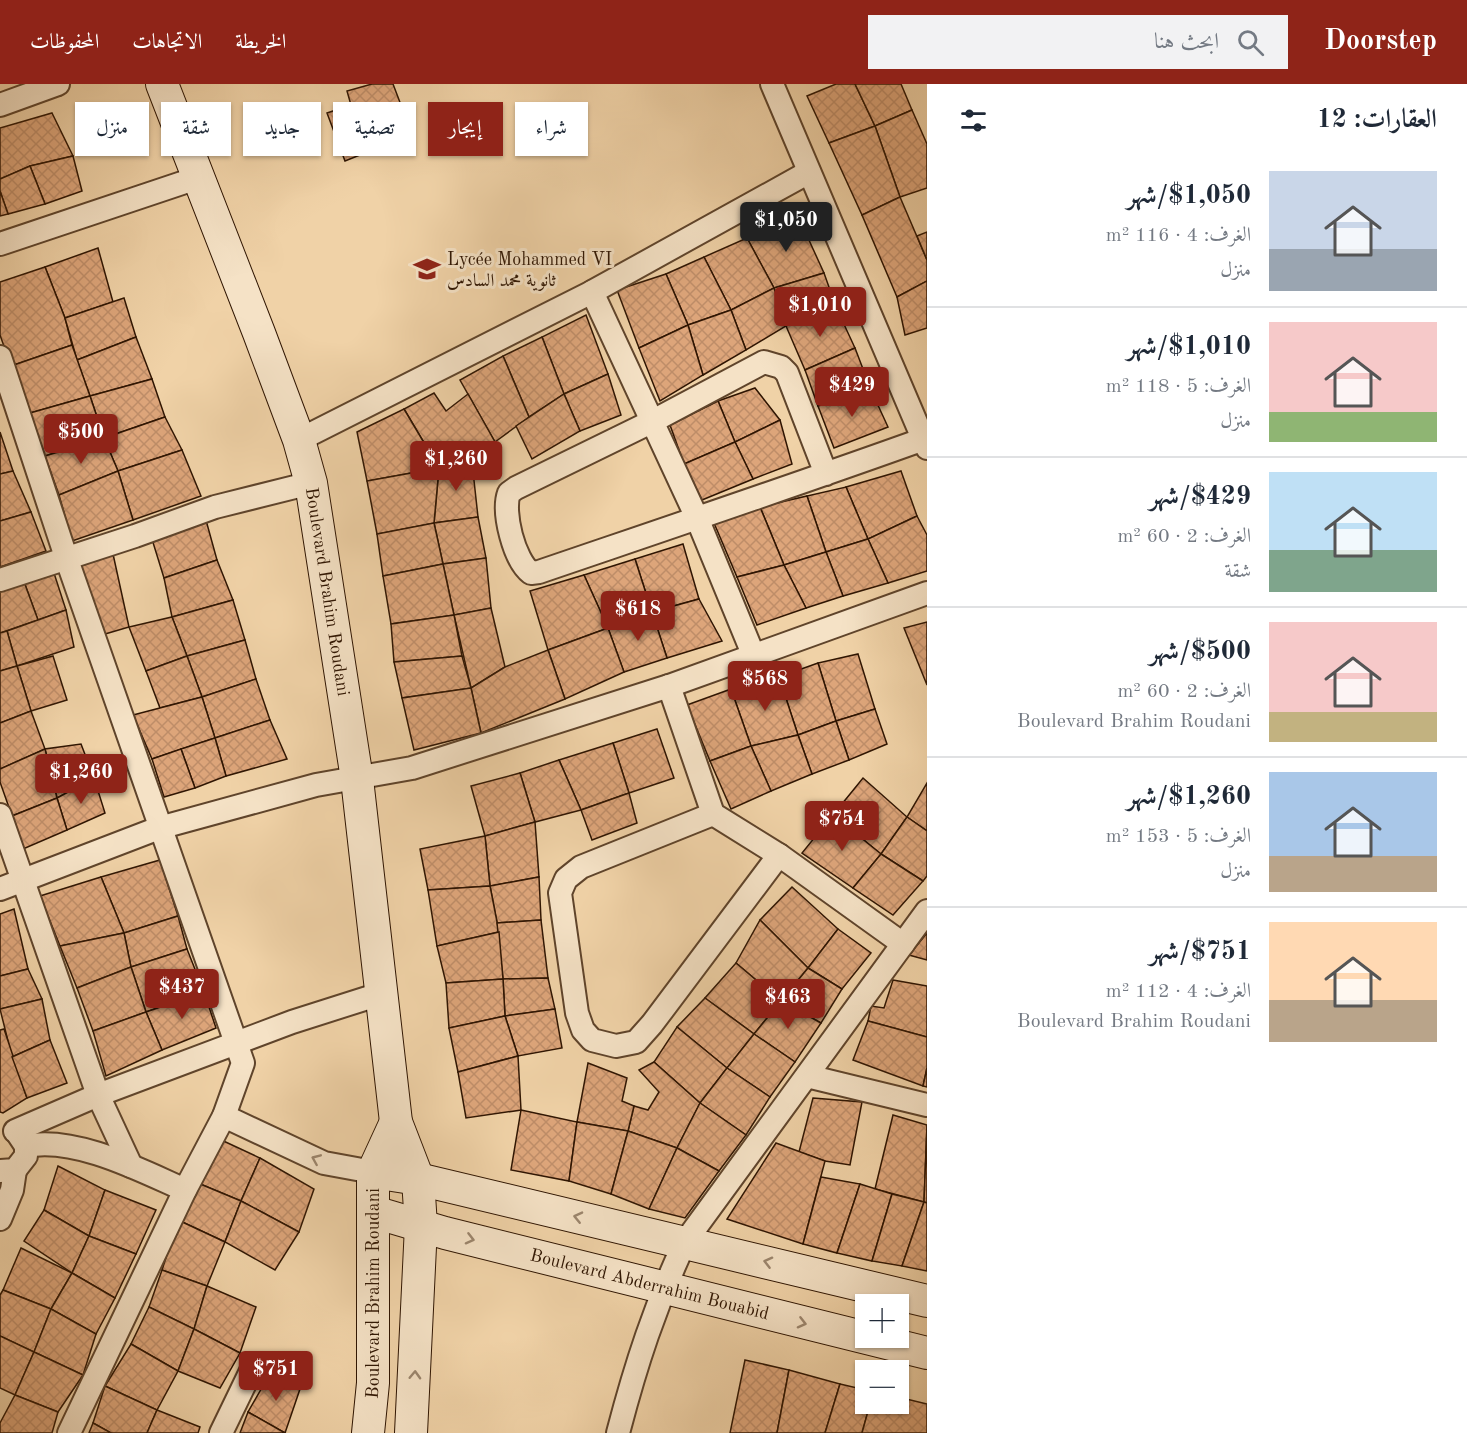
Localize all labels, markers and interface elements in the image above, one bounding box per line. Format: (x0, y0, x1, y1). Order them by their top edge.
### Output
search box (868, 15, 1288, 69)
icon: search (1234, 26, 1267, 59)
text: Doorstep (1324, 28, 1437, 56)
text: ابحث هنا (1154, 31, 1219, 53)
text: المحفوظات (30, 32, 99, 53)
text: الاتجاهات (132, 32, 202, 53)
text: الخريطة (235, 32, 286, 53)
chip: منزل (75, 102, 149, 156)
chip: شقة (161, 102, 231, 156)
chip: جديد (243, 102, 321, 156)
chip: تصفية (333, 102, 416, 156)
chip: إيجار (428, 102, 503, 156)
chip: شراء (515, 102, 588, 156)
icon: filters (957, 104, 990, 137)
text: العقارات: 12 (1317, 107, 1437, 133)
text: $1,050/شهر (1127, 183, 1251, 209)
icon: home (1317, 195, 1389, 267)
pin: $1,050 (737, 202, 835, 253)
text: $1,050 (754, 211, 818, 231)
text: الغرف: 4 · 116 m² (1106, 226, 1251, 246)
place label: Lycée Mohammed VI ثانوية محمد السادس (447, 251, 612, 291)
school or university icon: Lycée Mohammed VI ثانوية محمد السادس (412, 254, 442, 284)
text: منزل (1220, 261, 1251, 281)
pin: $1,010 (771, 287, 869, 338)
text: $1,010 (788, 296, 852, 316)
text: $1,010/شهر (1127, 334, 1251, 360)
icon: home (1317, 346, 1389, 418)
pin: $429 (816, 367, 888, 418)
text: $429 (829, 376, 875, 396)
text: الغرف: 5 · 118 m² (1106, 377, 1251, 397)
text: منزل (1220, 412, 1251, 432)
pin: $500 (45, 414, 117, 465)
text: $500 (58, 423, 104, 443)
pin: $1,260 (407, 441, 505, 492)
text: $1,260 (424, 450, 488, 470)
text: $429/شهر (1149, 484, 1251, 510)
street label: Boulevard Brahim Roudani (302, 486, 352, 697)
icon: home (1317, 496, 1389, 568)
text: الغرف: 2 · 60 m² (1117, 527, 1251, 547)
text: شقة (1225, 562, 1251, 582)
pin: $618 (602, 591, 674, 642)
text: $618 (615, 600, 661, 620)
text: $500/شهر (1149, 639, 1251, 665)
icon: home (1317, 646, 1389, 718)
pin: $568 (729, 661, 801, 712)
text: $568 (742, 670, 788, 690)
text: الغرف: 2 · 60 m² (1117, 682, 1251, 702)
text: Boulevard Brahim Roudani (1017, 712, 1251, 732)
pin: $1,260 (32, 754, 130, 805)
text: $1,260 (49, 763, 113, 783)
text: $1,260/شهر (1127, 784, 1251, 810)
icon: home (1317, 796, 1389, 868)
pin: $754 (806, 801, 878, 852)
text: $754 (819, 810, 865, 830)
text: الغرف: 5 · 153 m² (1106, 827, 1251, 847)
text: منزل (1220, 862, 1251, 882)
text: $751/شهر (1149, 939, 1251, 965)
icon: home (1317, 946, 1389, 1018)
pin: $437 (146, 969, 218, 1020)
text: $437 (159, 978, 205, 998)
pin: $463 (752, 979, 824, 1030)
text: الغرف: 4 · 112 m² (1106, 982, 1251, 1002)
text: $463 (765, 988, 811, 1008)
text: Boulevard Brahim Roudani (1017, 1012, 1251, 1032)
one-way arrow (311, 1154, 322, 1166)
street label: Boulevard Brahim Roudani (363, 1188, 383, 1400)
one-way arrow (574, 1211, 584, 1224)
one-way arrow (465, 1232, 475, 1245)
street label: Boulevard Abderrahim Bouabid (528, 1247, 771, 1323)
one-way arrow (763, 1256, 773, 1269)
map controls (855, 1294, 909, 1414)
button: + (855, 1294, 909, 1348)
one-way arrow (797, 1315, 807, 1328)
pin: $751 (240, 1351, 312, 1402)
text: $751 (253, 1360, 299, 1380)
button: − (855, 1360, 909, 1414)
one-way arrow (409, 1370, 422, 1379)

